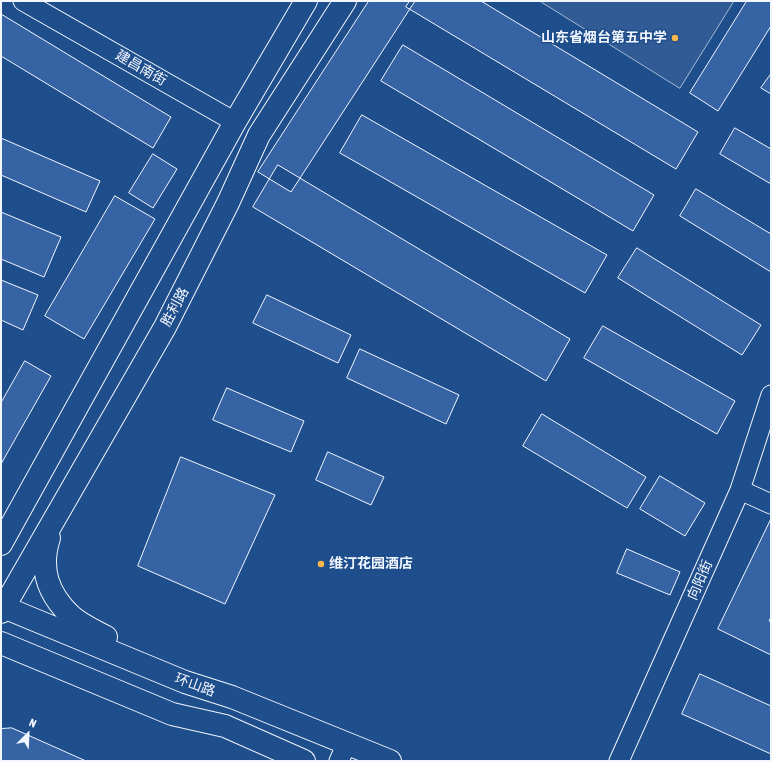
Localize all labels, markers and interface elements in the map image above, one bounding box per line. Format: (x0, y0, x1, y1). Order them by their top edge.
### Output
place label: 山东省烟台第五中学 (541, 30, 667, 46)
marker: 山东省烟台第五中学 (670, 33, 680, 43)
street label: 建昌南街 (113, 47, 169, 89)
street label: 胜利路 (158, 285, 192, 329)
place label: 维汀花园酒店 (329, 556, 413, 572)
street label: 向阳街 (684, 557, 716, 603)
marker: 维汀花园酒店 (316, 559, 326, 569)
street label: 环山路 (172, 670, 218, 700)
north arrow (8, 714, 48, 754)
text: N (27, 716, 38, 730)

